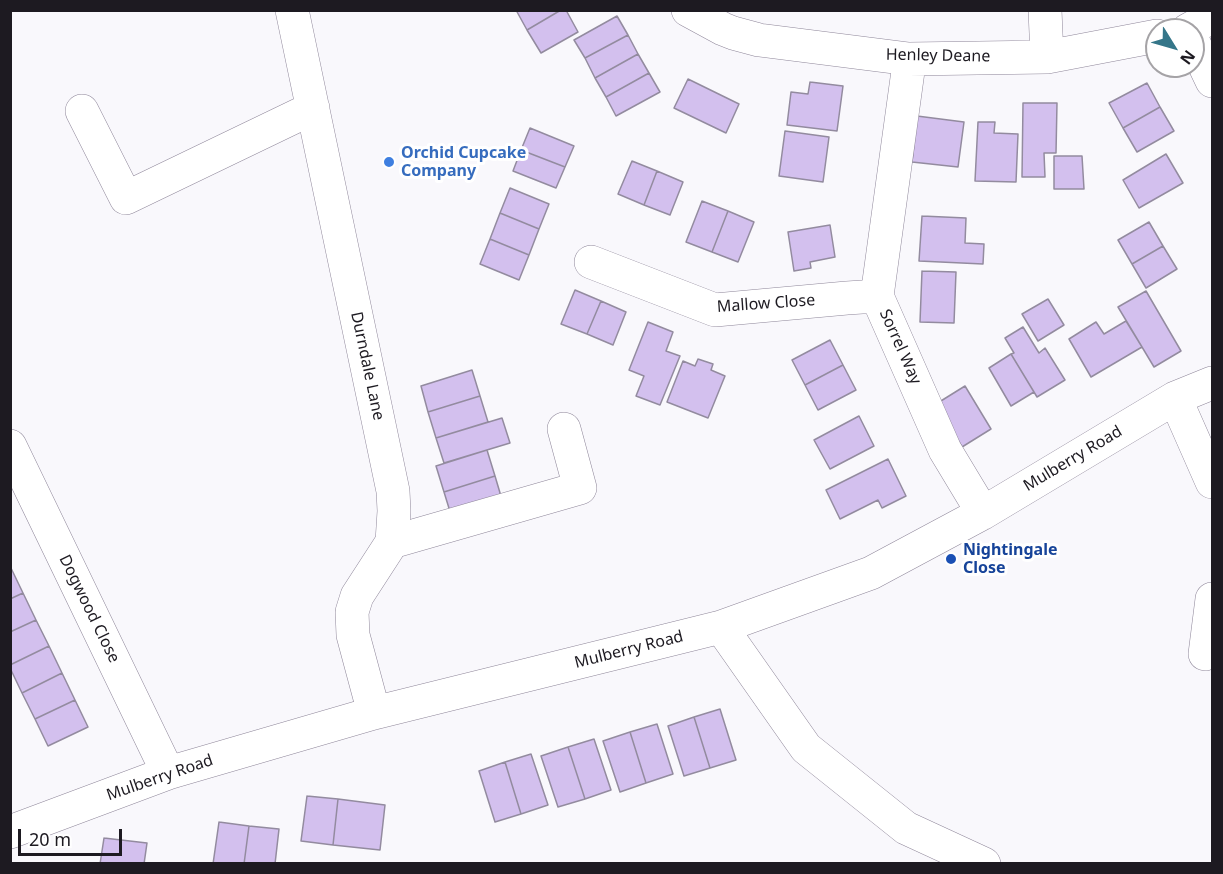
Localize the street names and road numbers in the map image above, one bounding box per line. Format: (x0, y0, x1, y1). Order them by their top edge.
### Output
street label: Henley Deane (886, 45, 990, 67)
street label: Mallow Close (716, 291, 816, 317)
street label: Sorrel Way (875, 306, 925, 388)
street label: Durndale Lane (346, 310, 388, 422)
street label: Mulberry Road (1020, 422, 1126, 496)
street label: Dogwood Close (55, 552, 123, 666)
street label: Mulberry Road (573, 627, 685, 673)
street label: Mulberry Road (104, 751, 216, 805)

